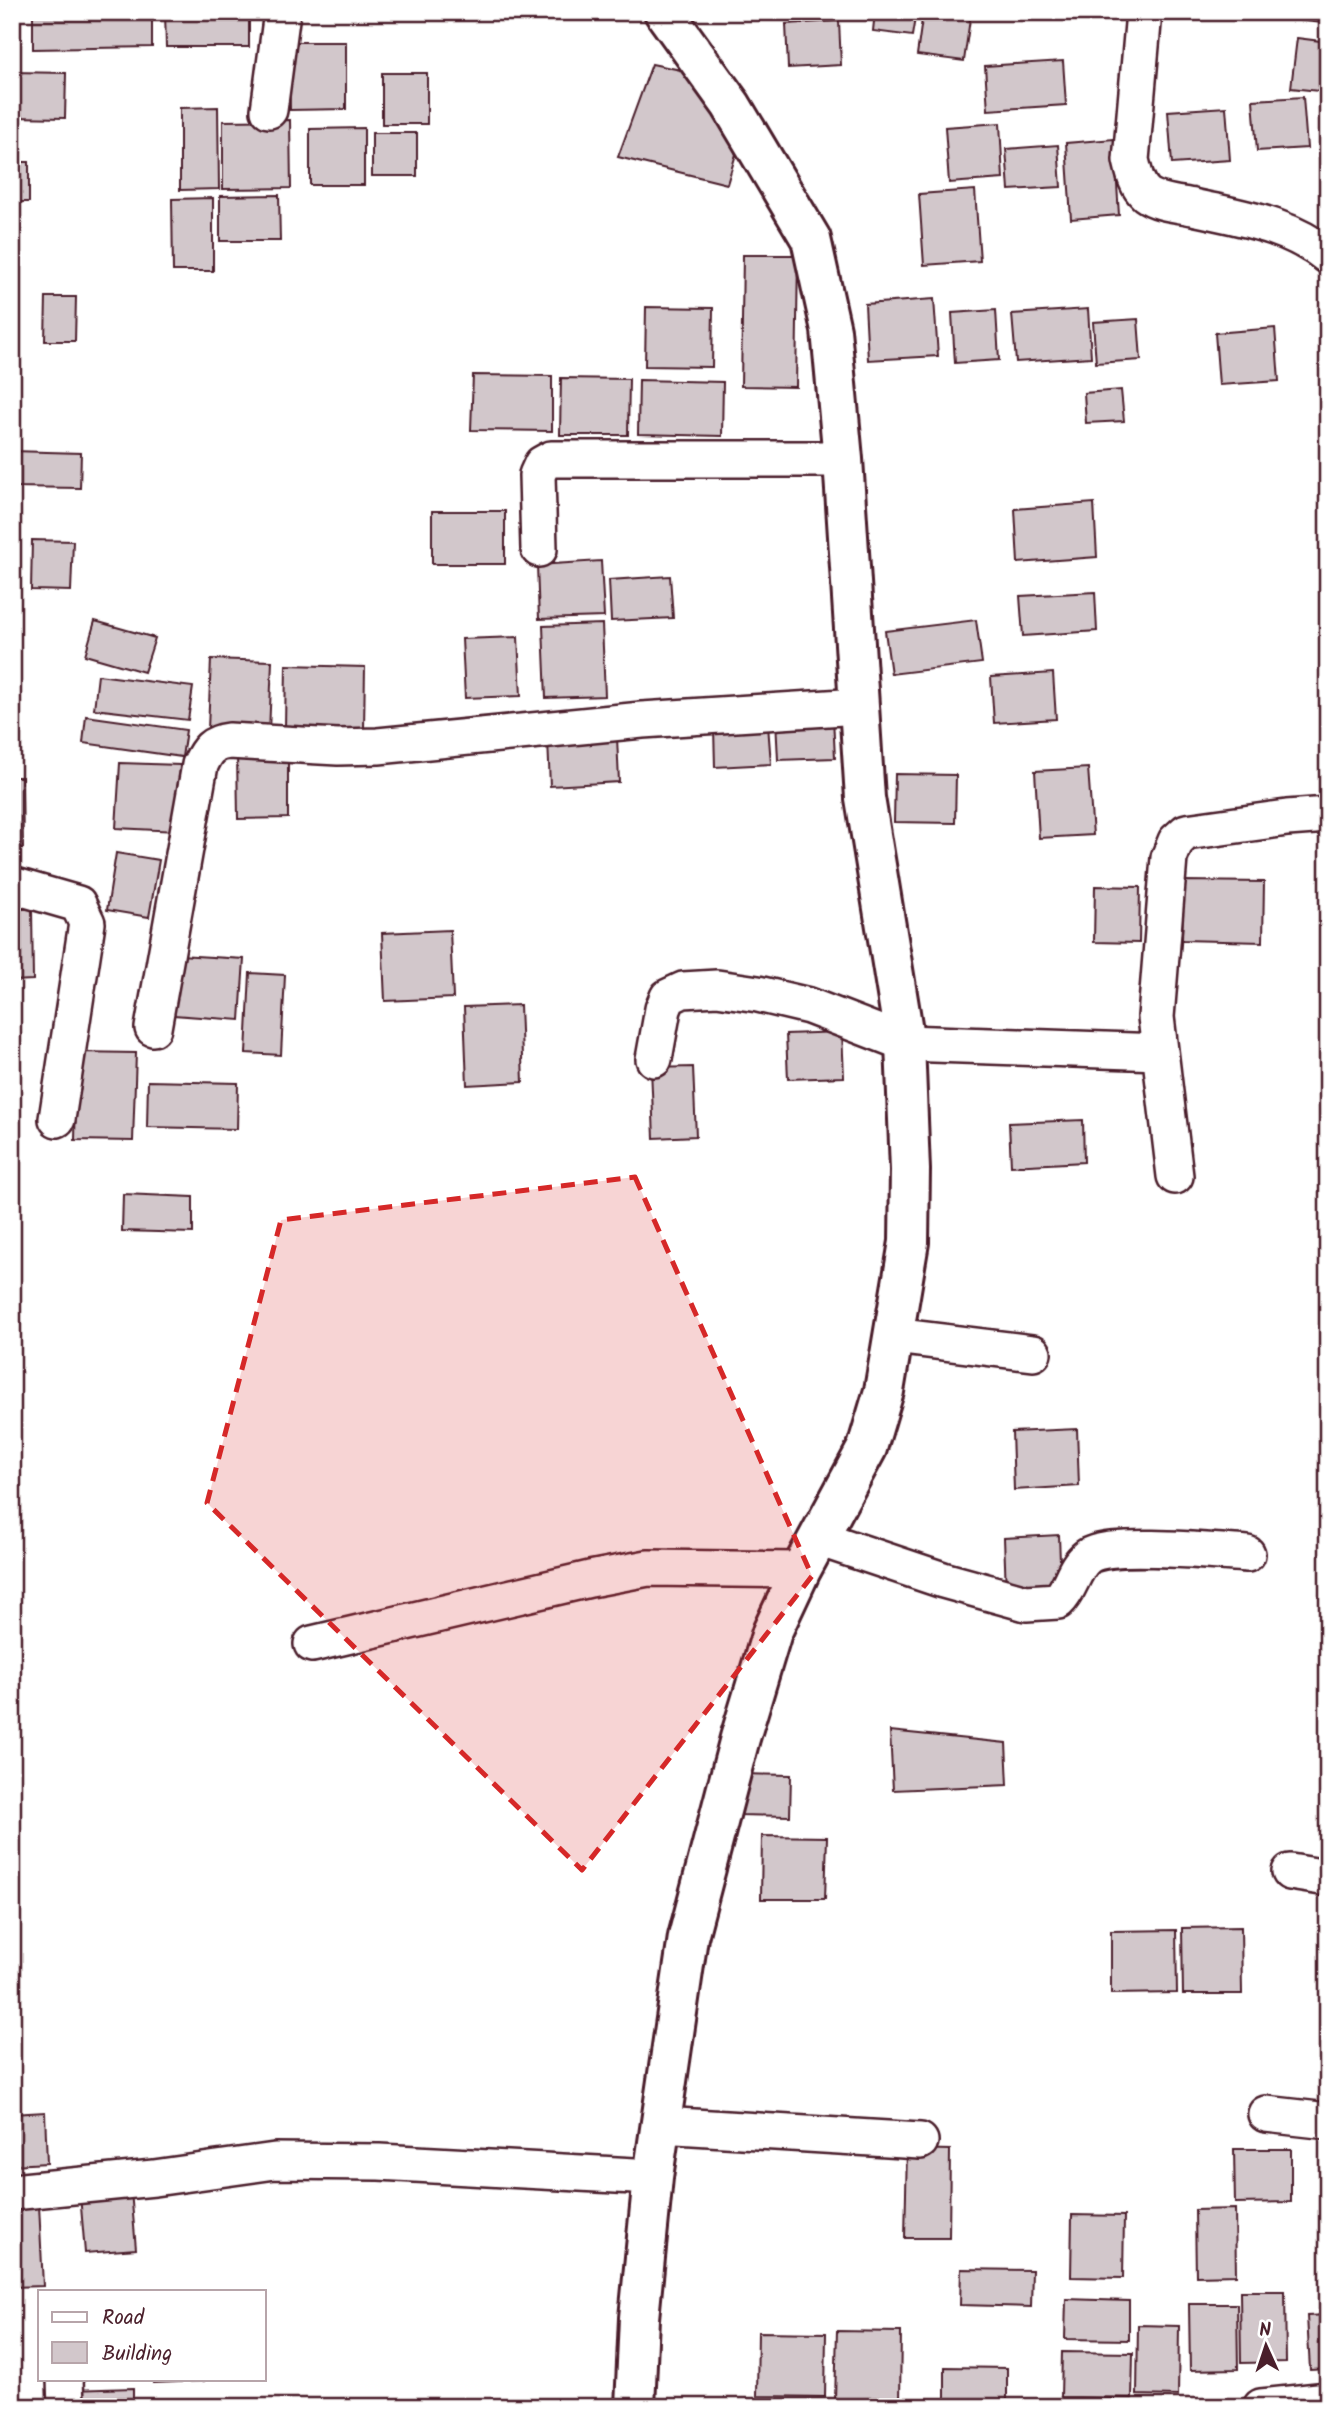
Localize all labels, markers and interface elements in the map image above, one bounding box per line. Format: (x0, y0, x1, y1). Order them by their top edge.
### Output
legend (38, 2290, 266, 2380)
text: Road (102, 2302, 145, 2335)
north arrow (1232, 2310, 1302, 2380)
text: N (1258, 2316, 1272, 2346)
text: Building (102, 2338, 172, 2371)

